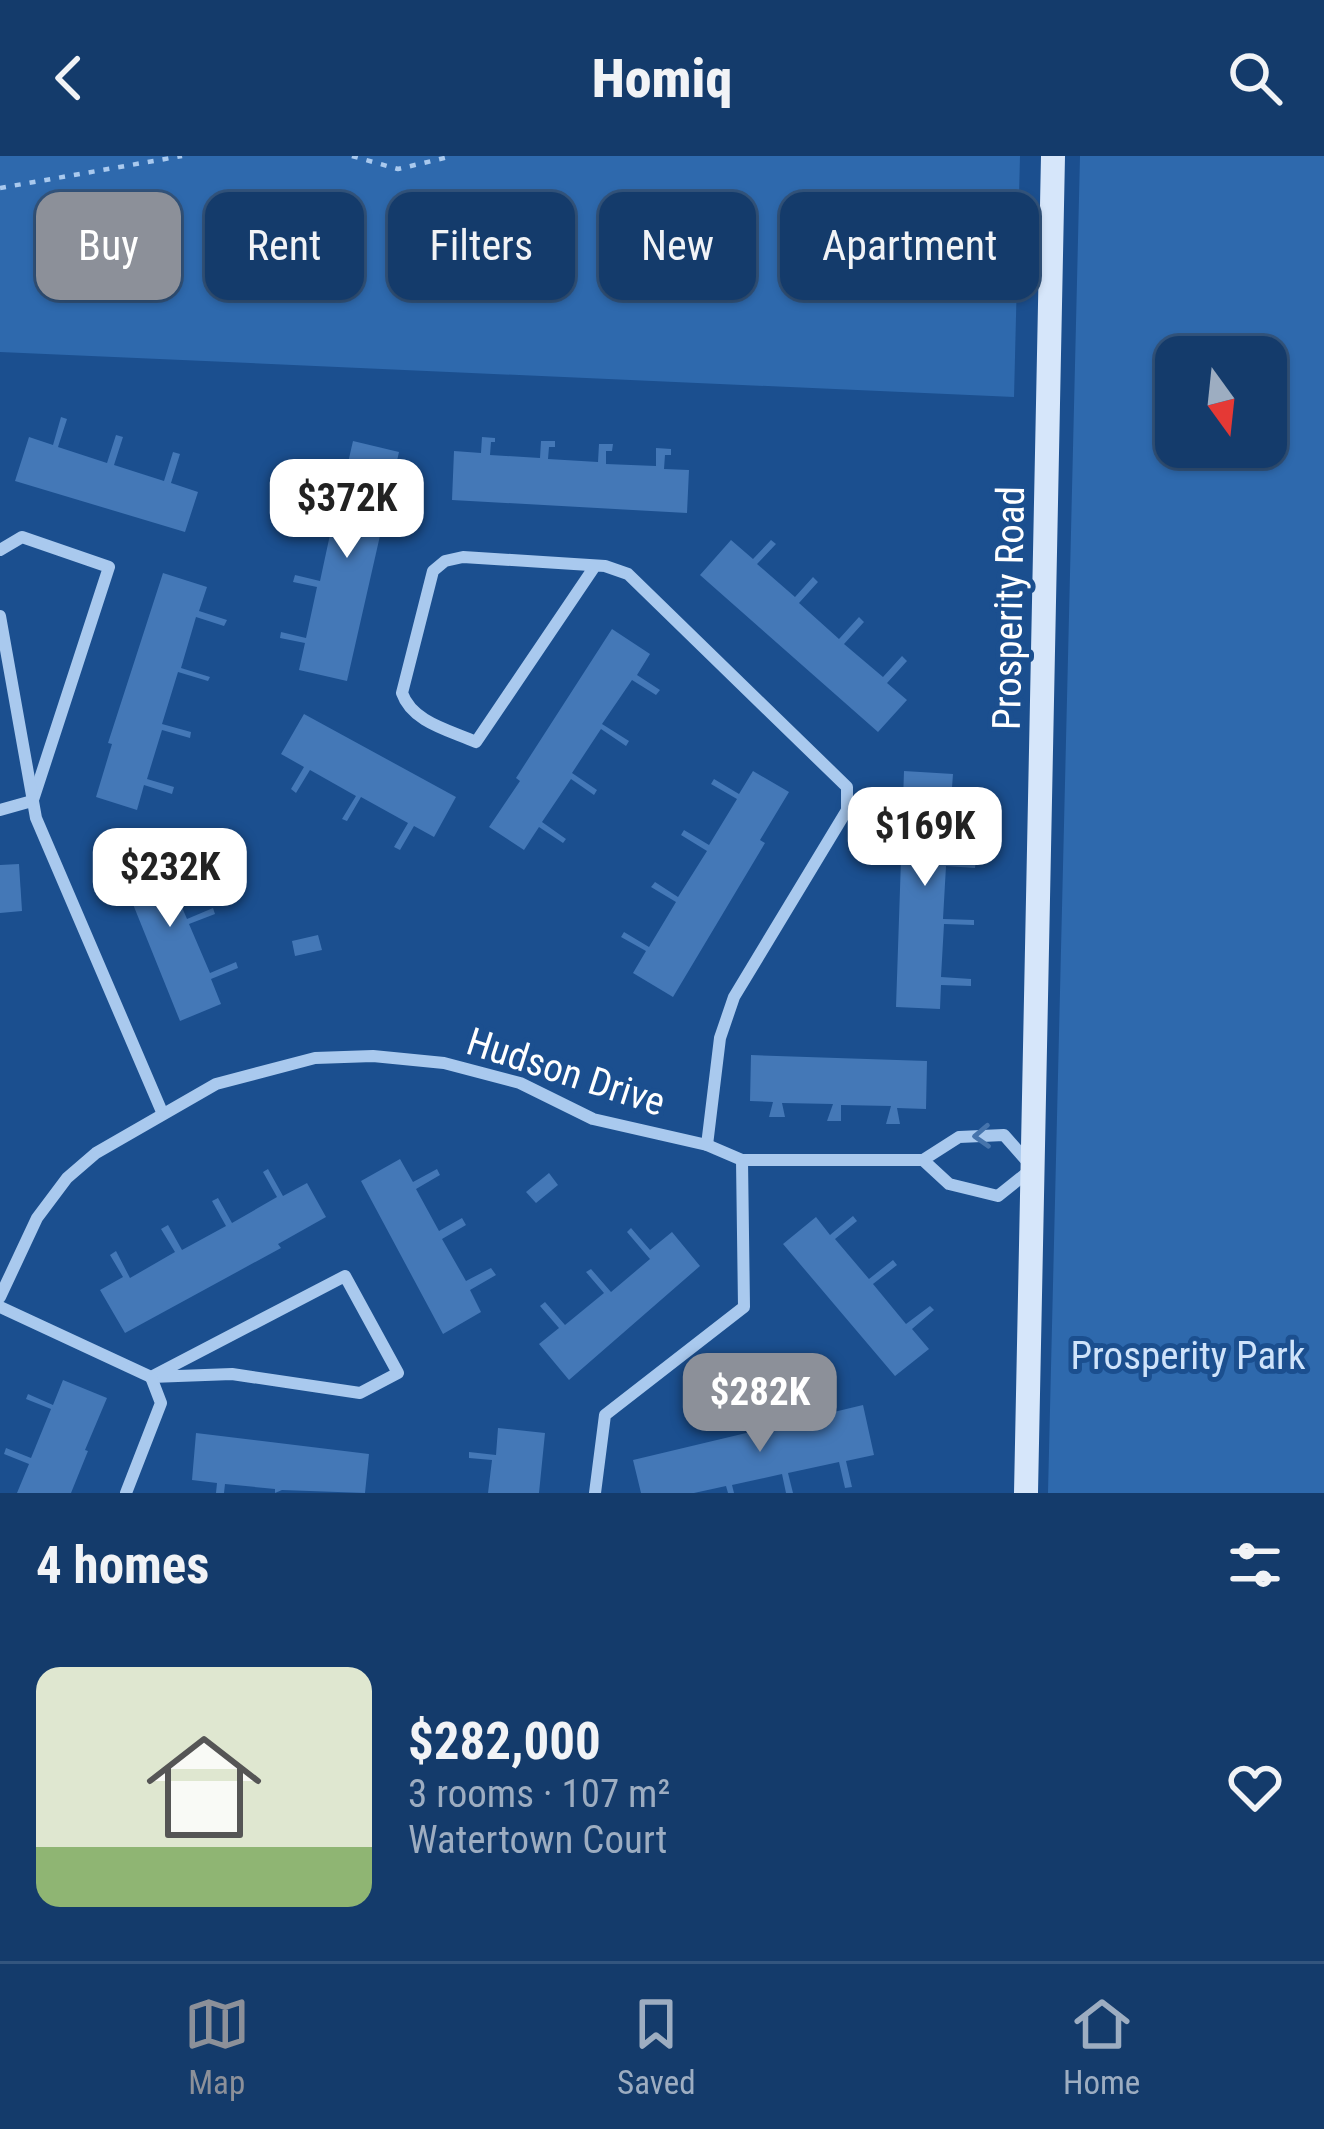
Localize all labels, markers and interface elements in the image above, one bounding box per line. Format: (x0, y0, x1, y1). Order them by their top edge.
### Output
icon: back (36, 45, 102, 111)
icon: search (1222, 45, 1288, 111)
text: Homiq (592, 47, 732, 110)
chip: Buy (36, 192, 181, 300)
chip: Rent (205, 192, 364, 300)
chip: Filters (388, 192, 575, 300)
chip: New (599, 192, 756, 300)
chip: Apartment (780, 192, 1039, 300)
north arrow (1155, 336, 1287, 468)
map controls (1155, 336, 1287, 468)
pin: $372K (263, 459, 431, 561)
text: $372K (297, 475, 397, 521)
street label: Prosperity Road (984, 486, 1034, 730)
pin: $169K (841, 787, 1009, 889)
text: $169K (875, 803, 975, 849)
pin: $232K (86, 828, 254, 930)
text: $232K (120, 844, 220, 890)
street label: Hudson Drive (461, 1018, 671, 1126)
one-way arrow (972, 1123, 991, 1149)
park label: Prosperity Park (1070, 1333, 1306, 1379)
pin: $282K (676, 1353, 844, 1455)
text: $282K (710, 1369, 810, 1415)
icon: filters (1222, 1532, 1288, 1598)
text: 4 homes (36, 1536, 209, 1595)
text: $282,000 (408, 1712, 601, 1771)
icon: home (132, 1715, 276, 1859)
icon: heart (1222, 1754, 1288, 1820)
text: 3 rooms · 107 m² (408, 1771, 670, 1817)
text: Watertown Court (408, 1817, 667, 1863)
tab: Map (184, 1991, 250, 2102)
tab: Saved (617, 1991, 696, 2102)
tab: Home (1063, 1991, 1140, 2102)

